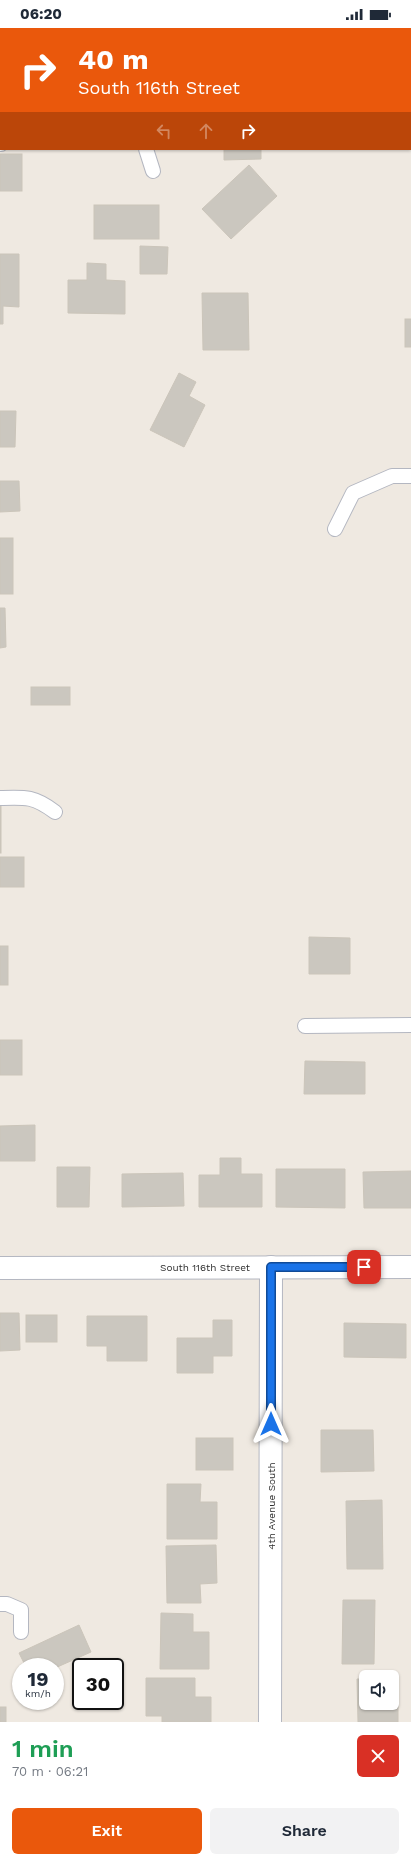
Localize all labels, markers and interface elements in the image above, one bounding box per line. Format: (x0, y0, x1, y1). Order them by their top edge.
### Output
text: 06:20 (20, 5, 62, 23)
text: 40 m (78, 43, 148, 76)
icon: right (12, 44, 64, 96)
text: South 116th Street (78, 77, 240, 98)
icon: left (153, 120, 175, 142)
icon: ahead (195, 120, 217, 142)
icon: right (237, 120, 259, 142)
pin (347, 1250, 381, 1284)
icon: arrive (353, 1256, 375, 1278)
street label: South 116th Street (160, 1262, 251, 1273)
position arrow (250, 1403, 292, 1445)
street label: 4th Avenue South (266, 1462, 277, 1550)
speed limit sign: 30 (72, 1658, 124, 1710)
text: 19 (28, 1667, 48, 1691)
map controls (359, 1670, 399, 1710)
button: sound (359, 1670, 399, 1710)
text: km/h (25, 1688, 51, 1699)
text: 1 min (12, 1735, 74, 1763)
button: close (357, 1735, 399, 1777)
text: 70 m · 06:21 (12, 1764, 88, 1779)
button: Exit (12, 1808, 202, 1854)
button: Share (210, 1808, 399, 1854)

